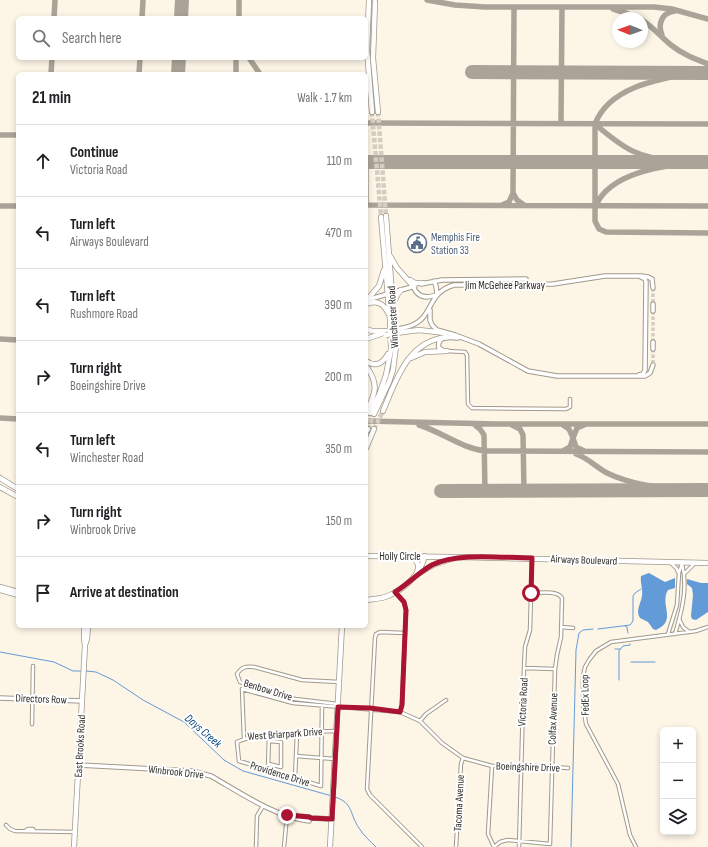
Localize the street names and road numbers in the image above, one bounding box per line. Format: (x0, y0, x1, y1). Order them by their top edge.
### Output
street label: Jim McGehee Parkway (464, 279, 546, 292)
street label: Winchester Road (385, 285, 401, 348)
street label: Holly Circle (379, 550, 421, 563)
street label: Airways Boulevard (550, 552, 618, 568)
street label: FedEx Loop (578, 674, 592, 716)
street label: Benbow Drive (242, 676, 294, 704)
street label: Victoria Road (515, 677, 531, 727)
street label: Directors Row (15, 692, 67, 706)
street label: Colfax Avenue (546, 693, 560, 745)
street label: East Brooks Road (72, 714, 88, 778)
street label: West Briarpark Drive (247, 725, 323, 743)
street label: Providence Drive (249, 759, 311, 789)
street label: Boeingshire Drive (496, 759, 560, 775)
street label: Winbrook Drive (148, 763, 204, 781)
street label: Tacoma Avenue (451, 774, 467, 832)

